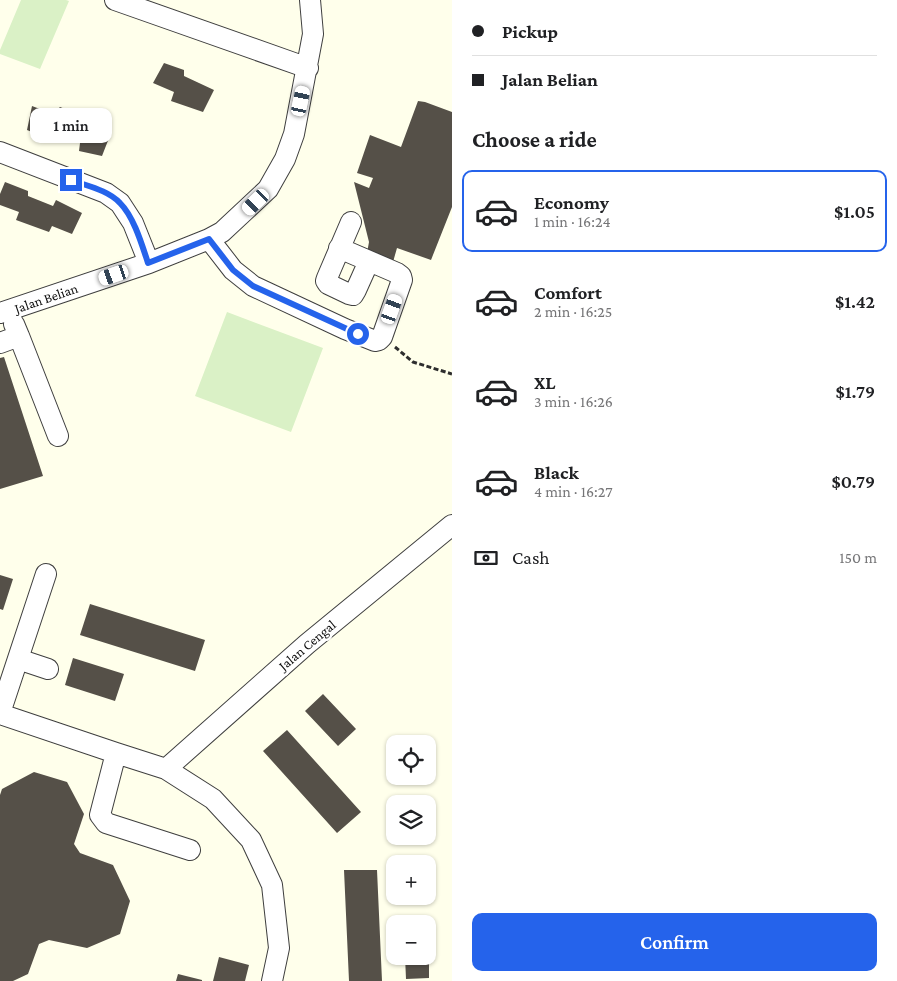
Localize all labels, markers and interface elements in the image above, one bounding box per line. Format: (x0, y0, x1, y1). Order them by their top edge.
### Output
text: Pickup (502, 21, 558, 42)
text: Jalan Belian (502, 69, 598, 90)
car (290, 85, 311, 117)
callout: 1 min (30, 108, 112, 142)
text: 1 min (53, 117, 89, 134)
text: Choose a ride (472, 127, 597, 152)
route end (60, 169, 82, 191)
car (239, 186, 272, 218)
icon: car (474, 189, 519, 234)
text: Economy (534, 192, 609, 213)
text: $1.05 (834, 201, 875, 222)
text: 1 min · 16:24 (534, 213, 611, 230)
car (97, 263, 130, 287)
icon: car (474, 279, 519, 324)
street label: Jalan Belian (10, 280, 80, 317)
text: Comfort (534, 282, 602, 303)
text: $1.42 (835, 291, 875, 312)
car (379, 292, 404, 326)
text: 2 min · 16:25 (534, 303, 612, 320)
route start (347, 323, 369, 345)
icon: car (474, 369, 519, 414)
text: XL (534, 372, 556, 393)
text: $1.79 (835, 381, 875, 402)
text: 3 min · 16:26 (534, 393, 613, 410)
icon: car (474, 459, 519, 504)
text: Black (534, 462, 579, 483)
text: $0.79 (831, 471, 875, 492)
text: 4 min · 16:27 (534, 483, 613, 500)
icon: cash (472, 544, 500, 572)
text: Cash (512, 547, 550, 568)
text: 150 m (839, 549, 877, 566)
street label: Jalan Cengal (274, 616, 339, 675)
map controls (386, 735, 436, 965)
button: locate (386, 735, 436, 785)
button: layers (386, 795, 436, 845)
button: + (386, 855, 436, 905)
button: Confirm (472, 913, 877, 971)
button: − (386, 915, 436, 965)

